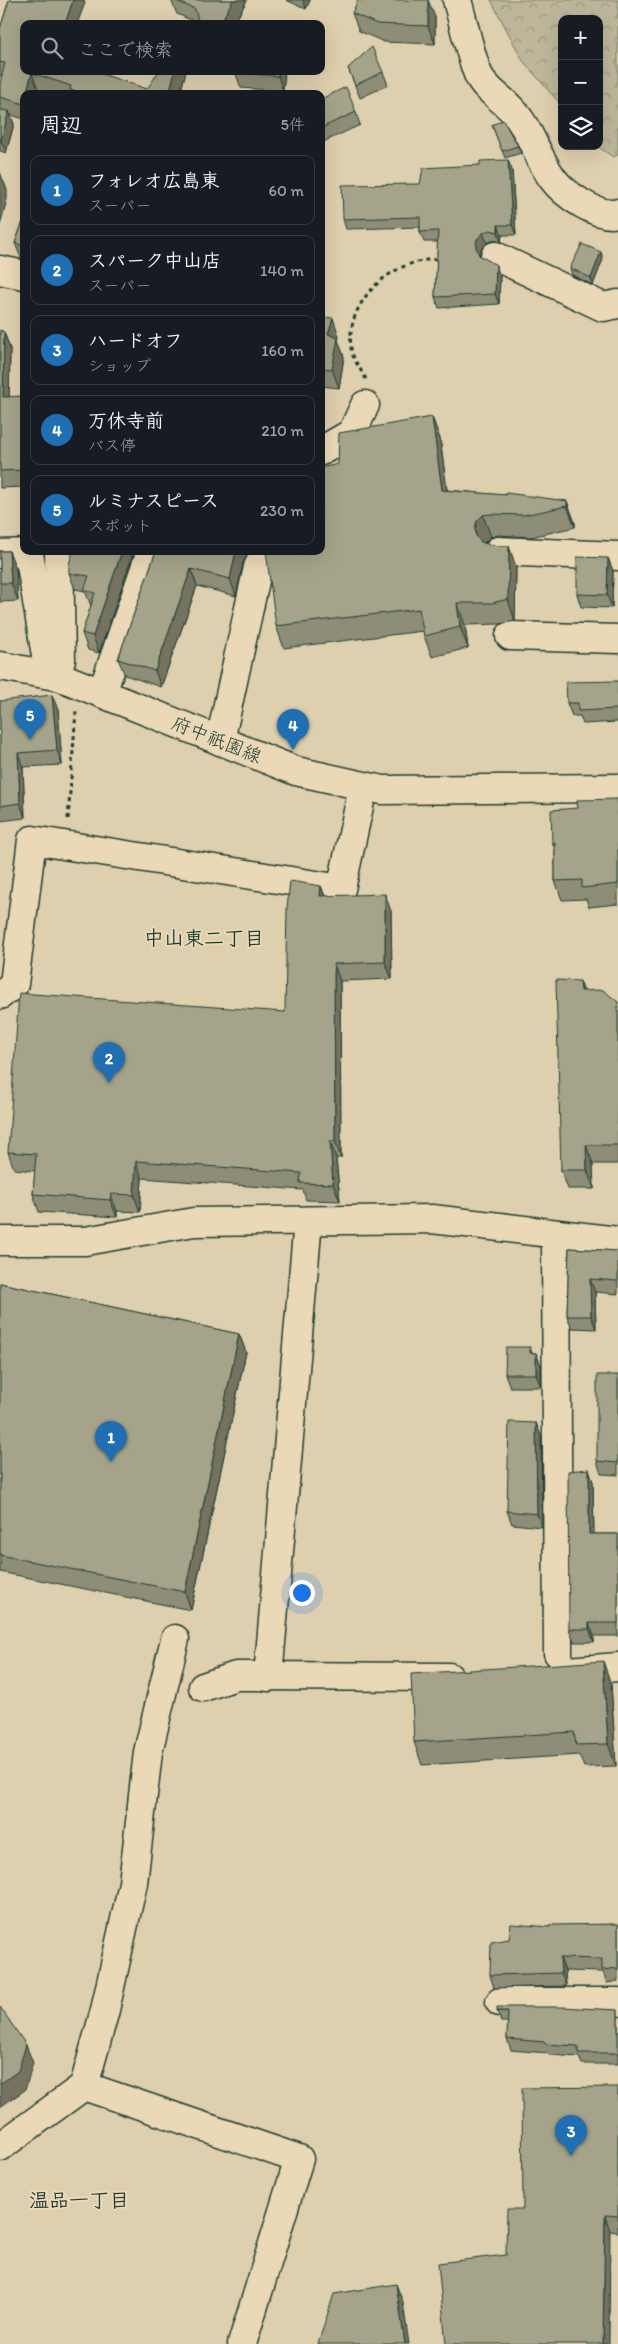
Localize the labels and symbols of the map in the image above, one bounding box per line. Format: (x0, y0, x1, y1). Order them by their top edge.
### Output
pin: 5 (14, 699, 46, 740)
pin: 4 (277, 709, 309, 750)
street label: 府中祇園線 (168, 711, 265, 768)
district label: 中山東二丁目 (144, 926, 264, 950)
pin: 2 (93, 1042, 125, 1083)
pin: 1 (95, 1421, 127, 1462)
your location (289, 1580, 315, 1606)
pin: 3 (555, 2115, 587, 2156)
district label: 温品一丁目 (29, 2188, 129, 2212)

